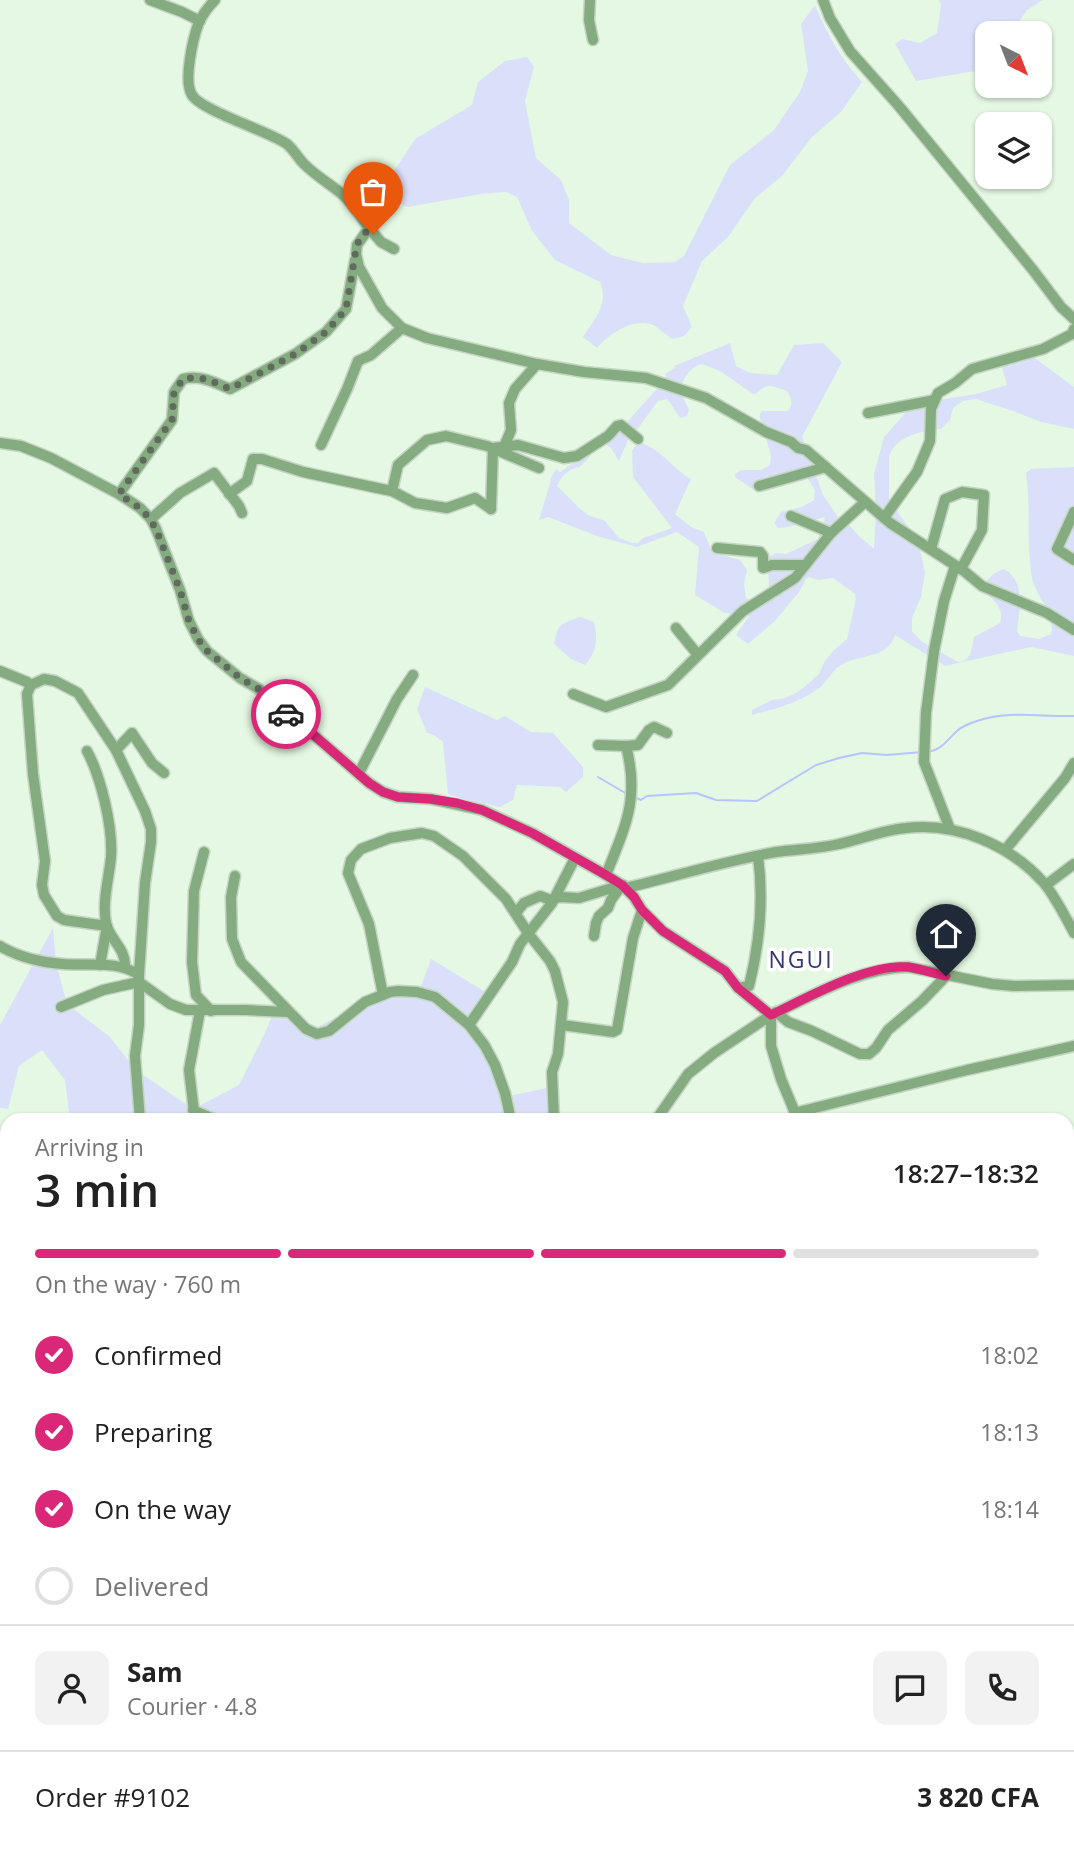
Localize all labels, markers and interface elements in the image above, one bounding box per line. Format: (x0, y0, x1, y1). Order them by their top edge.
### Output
north arrow (975, 21, 1052, 98)
map controls (975, 21, 1052, 189)
button: layers (975, 112, 1052, 189)
pin (343, 162, 403, 234)
icon: bag (354, 173, 392, 211)
courier (251, 679, 321, 749)
icon: car (267, 695, 305, 733)
pin (916, 904, 976, 976)
icon: home (927, 915, 965, 953)
district label: NGUI (768, 943, 834, 975)
text: Arriving in (35, 1131, 144, 1163)
text: 18:27–18:32 (893, 1155, 1039, 1191)
text: 3 min (35, 1158, 159, 1220)
text: On the way · 760 m (35, 1268, 241, 1300)
icon: check (35, 1336, 73, 1374)
text: Confirmed (94, 1337, 222, 1373)
text: 18:02 (980, 1339, 1039, 1371)
icon: check (35, 1413, 73, 1451)
text: Preparing (94, 1414, 212, 1450)
text: 18:13 (980, 1416, 1039, 1448)
icon: check (35, 1490, 73, 1528)
text: On the way (94, 1491, 231, 1527)
text: 18:14 (980, 1493, 1039, 1525)
text: Delivered (94, 1568, 209, 1604)
button: person (35, 1651, 109, 1725)
button: chat (873, 1651, 947, 1725)
button: phone (965, 1651, 1039, 1725)
text: Sam (127, 1654, 183, 1690)
text: Courier · 4.8 (127, 1690, 257, 1722)
text: Order #9102 (35, 1779, 190, 1815)
text: 3 820 CFA (917, 1779, 1039, 1815)

